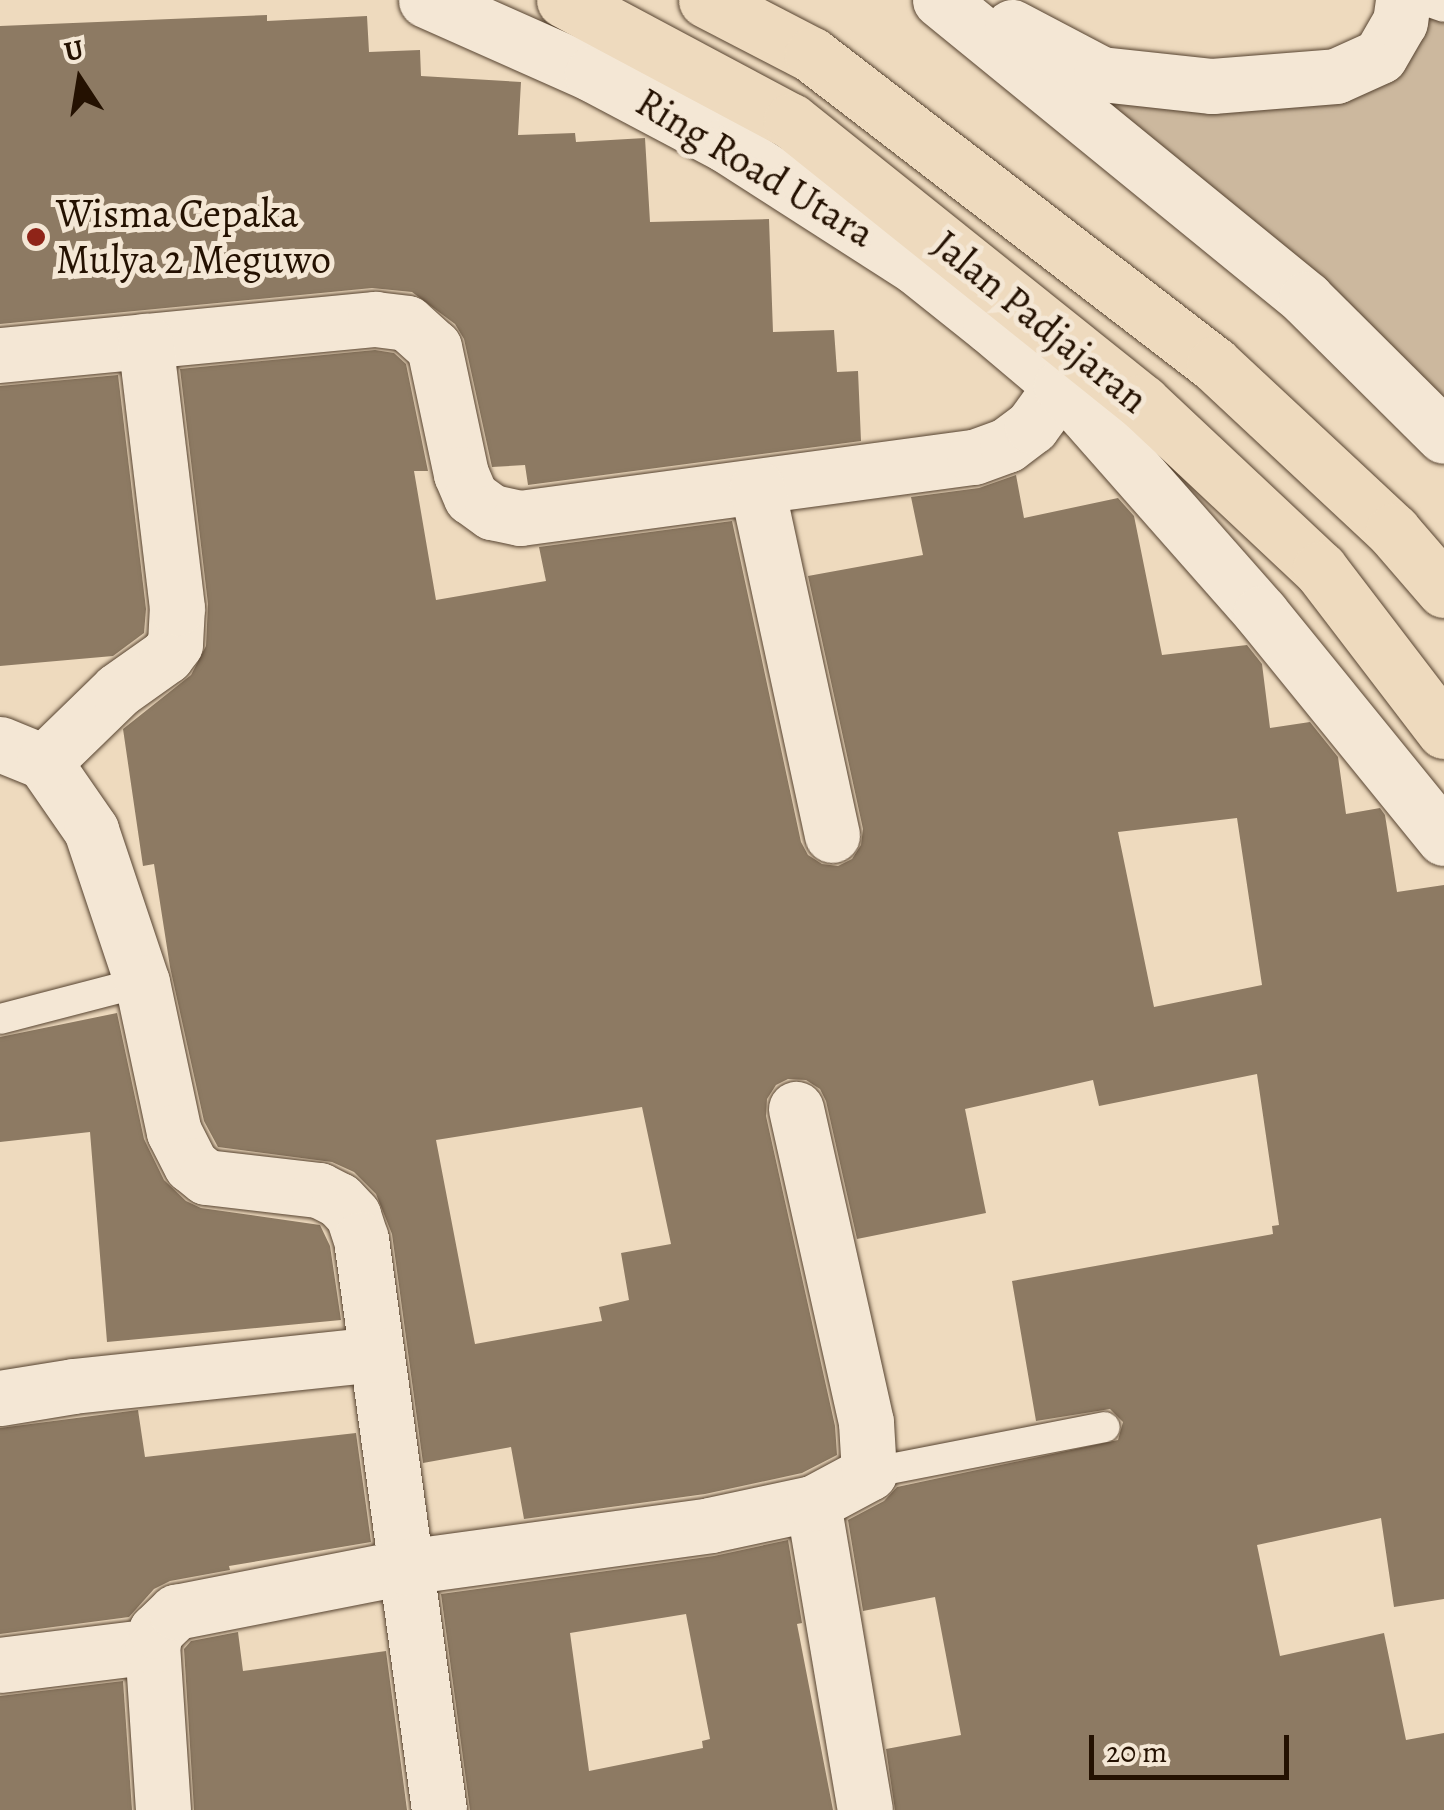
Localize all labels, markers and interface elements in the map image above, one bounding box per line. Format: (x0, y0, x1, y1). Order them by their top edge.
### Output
north arrow (30, 30, 130, 130)
text: U (61, 30, 87, 71)
street label: Ring Road Utara (627, 78, 883, 258)
place label: Wisma Cepaka Mulya 2 Meguwo (56, 190, 331, 284)
street label: Jalan Padjajaran (923, 221, 1157, 423)
marker: Wisma Cepaka Mulya 2 Meguwo (25, 226, 47, 248)
scale bar (1094, 1715, 1294, 1777)
text: 20 m (1106, 1732, 1167, 1772)

